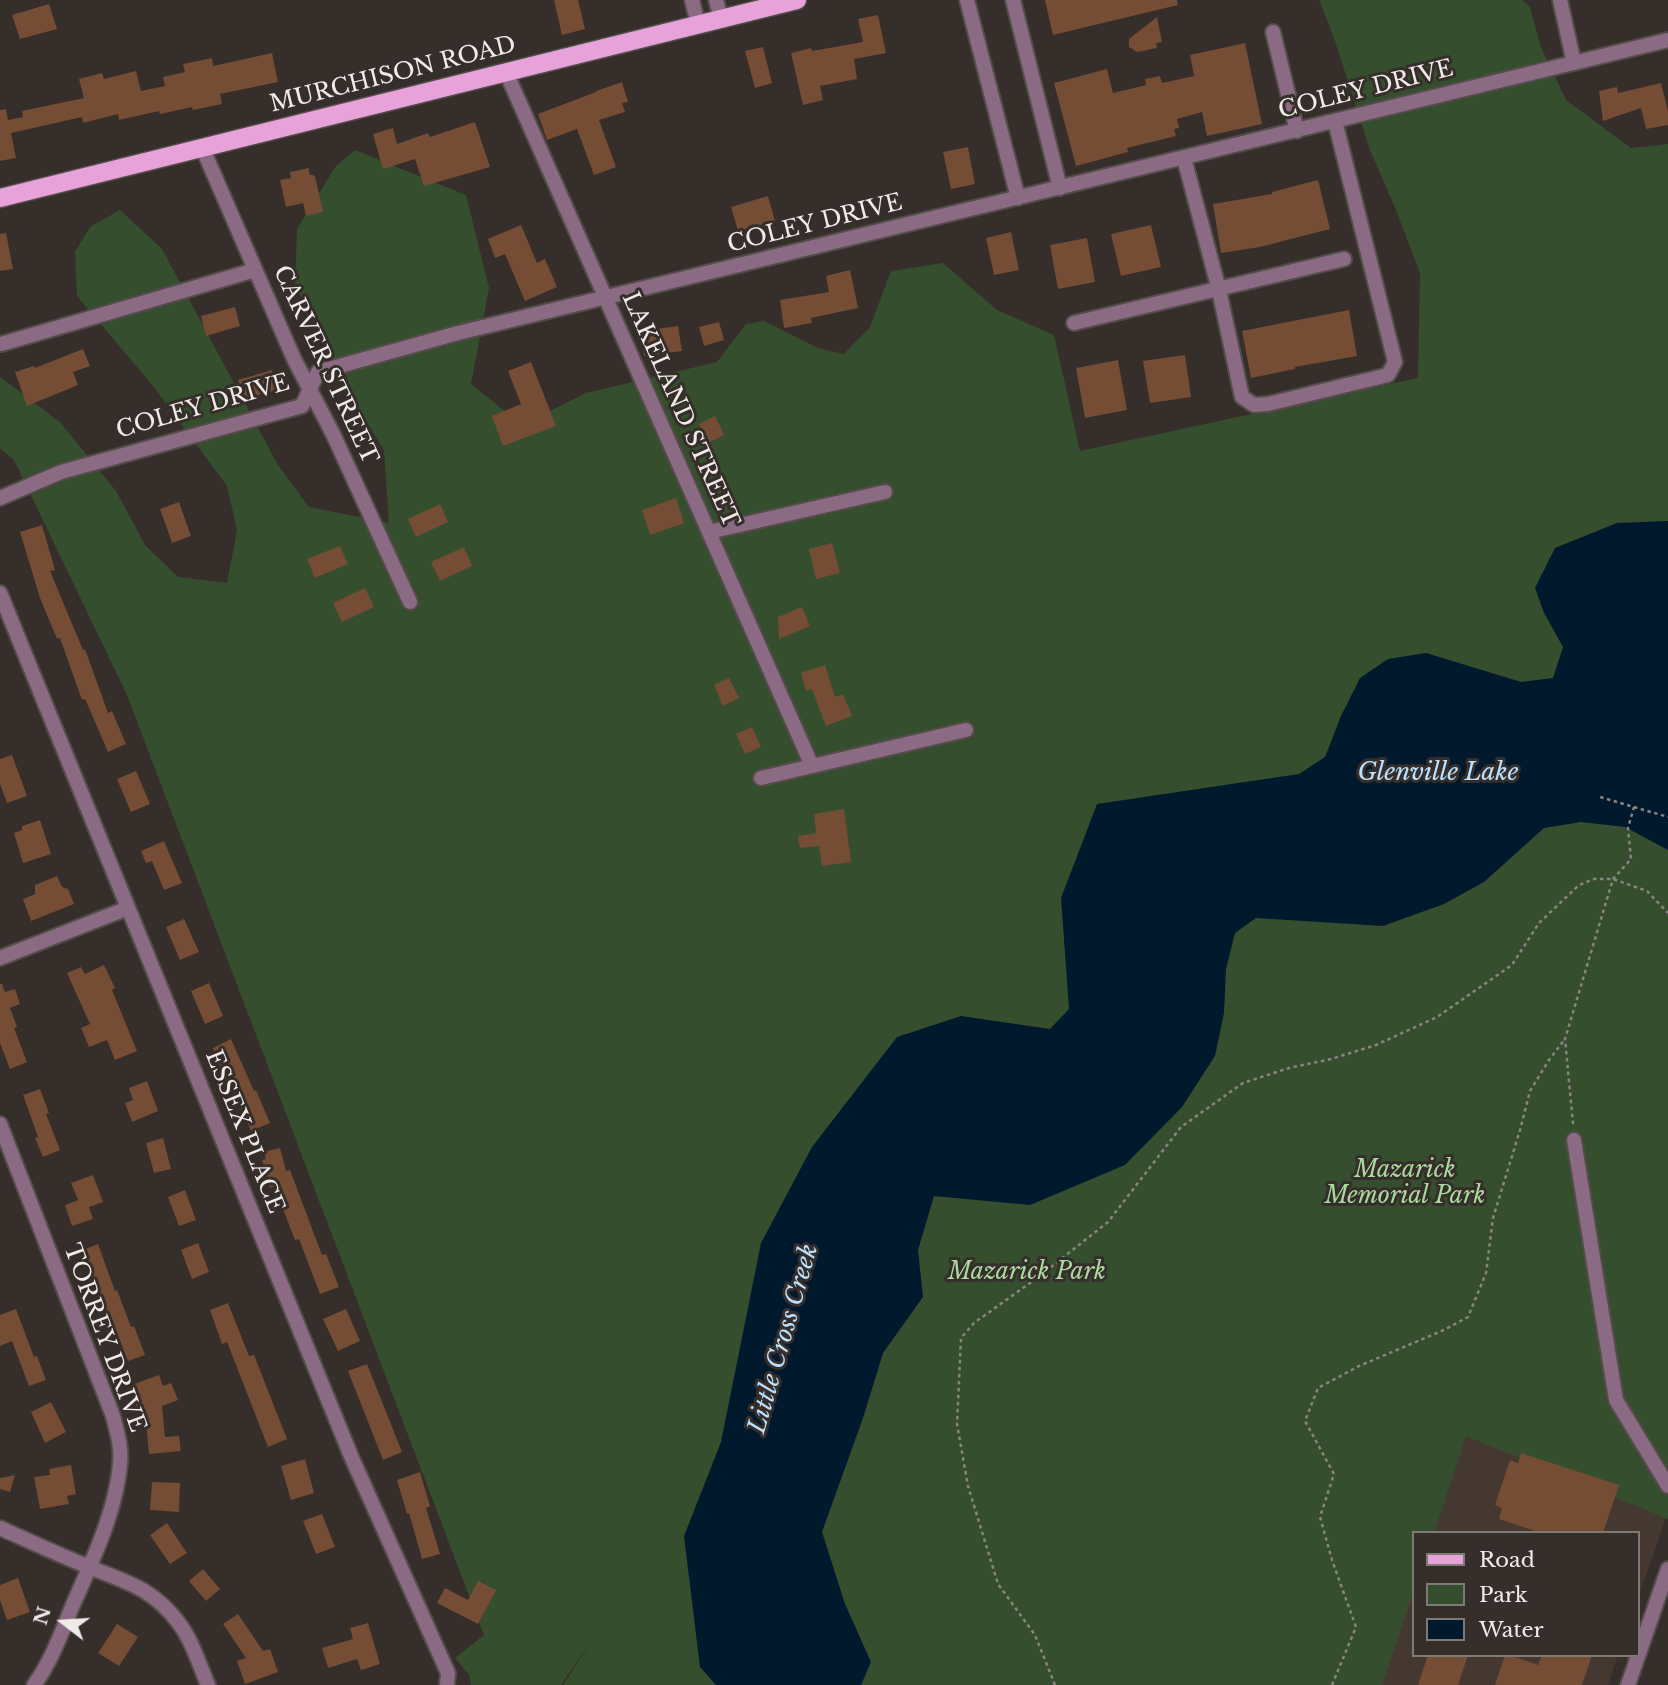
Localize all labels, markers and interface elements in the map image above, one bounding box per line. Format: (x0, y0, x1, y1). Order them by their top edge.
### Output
street label: MURCHISON ROAD (267, 31, 519, 119)
street label: COLEY DRIVE (1276, 55, 1456, 125)
street label: COLEY DRIVE (725, 189, 905, 259)
street label: CARVER STREET (267, 261, 383, 469)
street label: LAKELAND STREET (616, 288, 744, 532)
street label: COLEY DRIVE (113, 369, 293, 445)
water label: Glenville Lake (1357, 759, 1519, 787)
street label: ESSEX PLACE (199, 1046, 289, 1218)
park label: Mazarick Memorial Park (1325, 1157, 1485, 1211)
street label: TORREY DRIVE (57, 1240, 151, 1436)
water label: Little Cross Creek (743, 1241, 825, 1437)
park label: Mazarick Park (948, 1259, 1106, 1287)
legend (1412, 1531, 1640, 1657)
text: Road (1479, 1547, 1535, 1573)
text: Park (1479, 1582, 1528, 1608)
north arrow (28, 1587, 98, 1657)
text: N (29, 1604, 56, 1628)
text: Water (1479, 1617, 1543, 1643)

